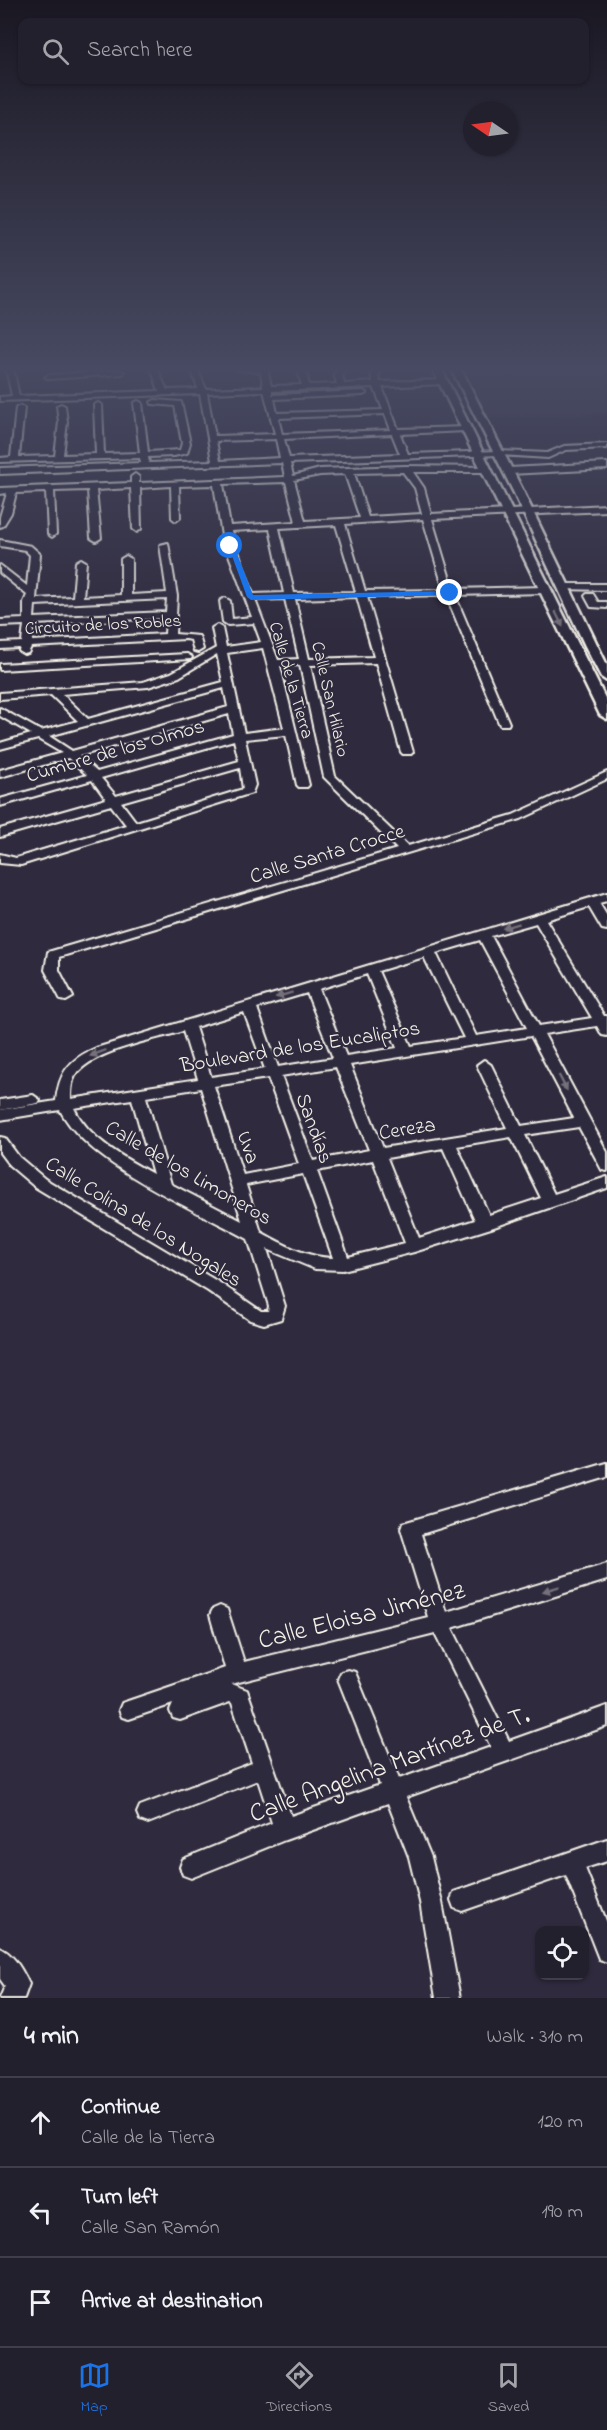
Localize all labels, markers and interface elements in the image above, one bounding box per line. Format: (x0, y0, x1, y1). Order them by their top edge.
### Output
search box (18, 18, 589, 84)
icon: search (39, 35, 72, 68)
text: Search here (87, 35, 192, 67)
north arrow (463, 102, 517, 156)
route start (216, 532, 242, 558)
route end (436, 579, 462, 605)
street label: Circuito de los Robles (24, 609, 182, 643)
one-way arrow (554, 610, 564, 627)
street label: Calle de la Tierra (261, 619, 319, 742)
street label: Calle San Hilario (303, 639, 355, 760)
street label: Cumbre de los Olmos (23, 712, 208, 792)
street label: Calle Santa Crocce (246, 817, 409, 893)
one-way arrow (502, 922, 520, 932)
one-way arrow (275, 991, 293, 1001)
street label: Boulevard de los Eucaliptos (177, 1014, 422, 1082)
one-way arrow (89, 1049, 107, 1058)
one-way arrow (558, 1075, 568, 1092)
street label: Sandías (287, 1089, 340, 1168)
street label: Cereza (377, 1111, 438, 1149)
street label: Calle de los Limoneros (99, 1114, 277, 1234)
street label: Uva (228, 1127, 266, 1168)
street label: Calle Colina de los Nogales (38, 1150, 247, 1297)
street label: Calle Eloisa Jiménez (254, 1573, 469, 1661)
one-way arrow (542, 1585, 560, 1595)
street label: Calle Angelina Martínez de T. (244, 1697, 536, 1834)
map controls (535, 1926, 589, 1980)
button: locate (535, 1926, 589, 1980)
text: 4 min (24, 2018, 79, 2056)
text: Walk · 310 m (487, 2023, 583, 2052)
text: Continue (81, 2092, 160, 2124)
icon: ahead (24, 2106, 57, 2139)
text: 120 m (538, 2108, 583, 2137)
text: Calle de la Tierra (81, 2124, 215, 2153)
text: Turn left (81, 2182, 158, 2214)
icon: left (24, 2196, 57, 2229)
text: 190 m (541, 2198, 583, 2227)
text: Calle San Ramón (81, 2214, 220, 2243)
icon: arrive (24, 2286, 57, 2319)
text: Arrive at destination (81, 2286, 263, 2318)
tab: Map (78, 2359, 111, 2419)
tab: Directions (266, 2359, 332, 2419)
tab: Saved (488, 2359, 529, 2419)

